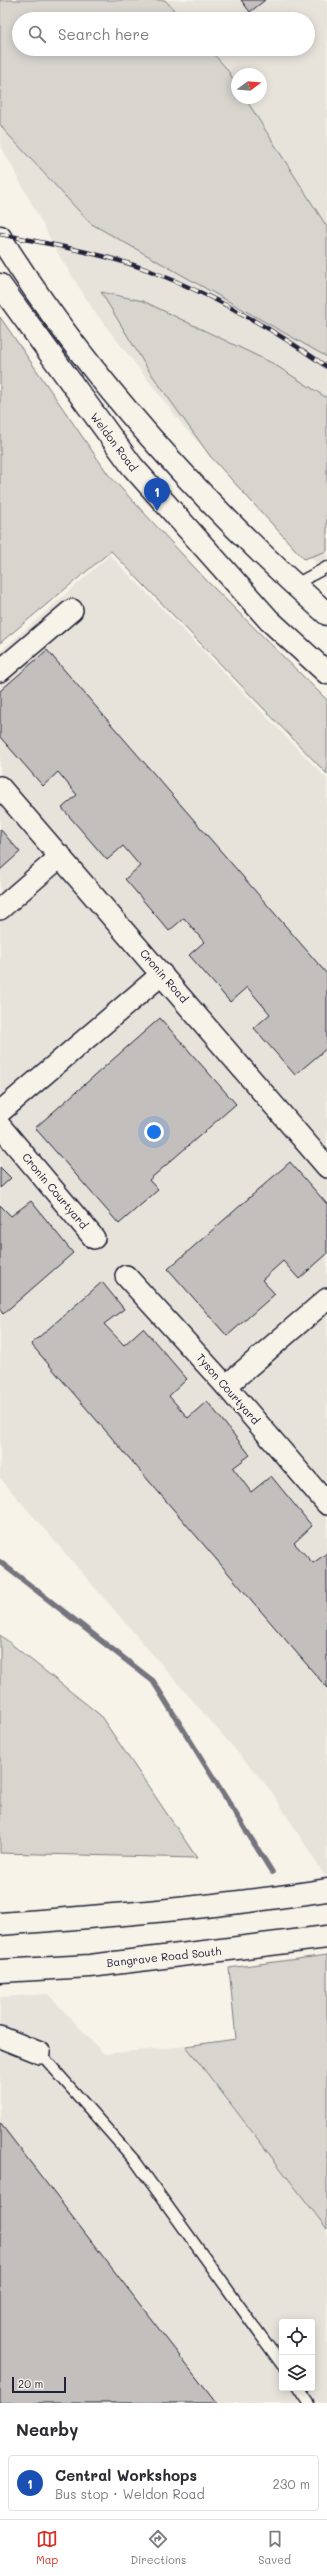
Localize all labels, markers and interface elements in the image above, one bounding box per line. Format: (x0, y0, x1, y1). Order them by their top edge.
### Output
search box (12, 12, 315, 56)
icon: search (26, 23, 48, 45)
text: Search here (58, 24, 149, 44)
north arrow (231, 68, 267, 104)
street label: Weldon Road (87, 409, 141, 474)
pin: 1 (144, 478, 170, 511)
street label: Cronin Road (137, 946, 192, 1006)
your location (144, 1122, 164, 1142)
street label: Cronin Courtyard (19, 1150, 92, 1232)
street label: Tyson Courtyard (193, 1350, 263, 1427)
street label: Bangrave Road South (106, 1943, 222, 1970)
map controls (279, 2319, 315, 2391)
button: locate (279, 2319, 315, 2355)
button: layers (279, 2355, 315, 2391)
scale bar (12, 2375, 66, 2394)
text: 20 m (18, 2376, 43, 2391)
text: Nearby (16, 2418, 78, 2440)
text: Central Workshops (55, 2465, 197, 2485)
text: 1 (27, 2475, 33, 2492)
text: 230 m (273, 2475, 310, 2492)
text: Bus stop · Weldon Road (55, 2485, 205, 2502)
tab: Map (36, 2528, 58, 2567)
tab: Directions (130, 2528, 186, 2567)
tab: Saved (258, 2528, 291, 2567)

